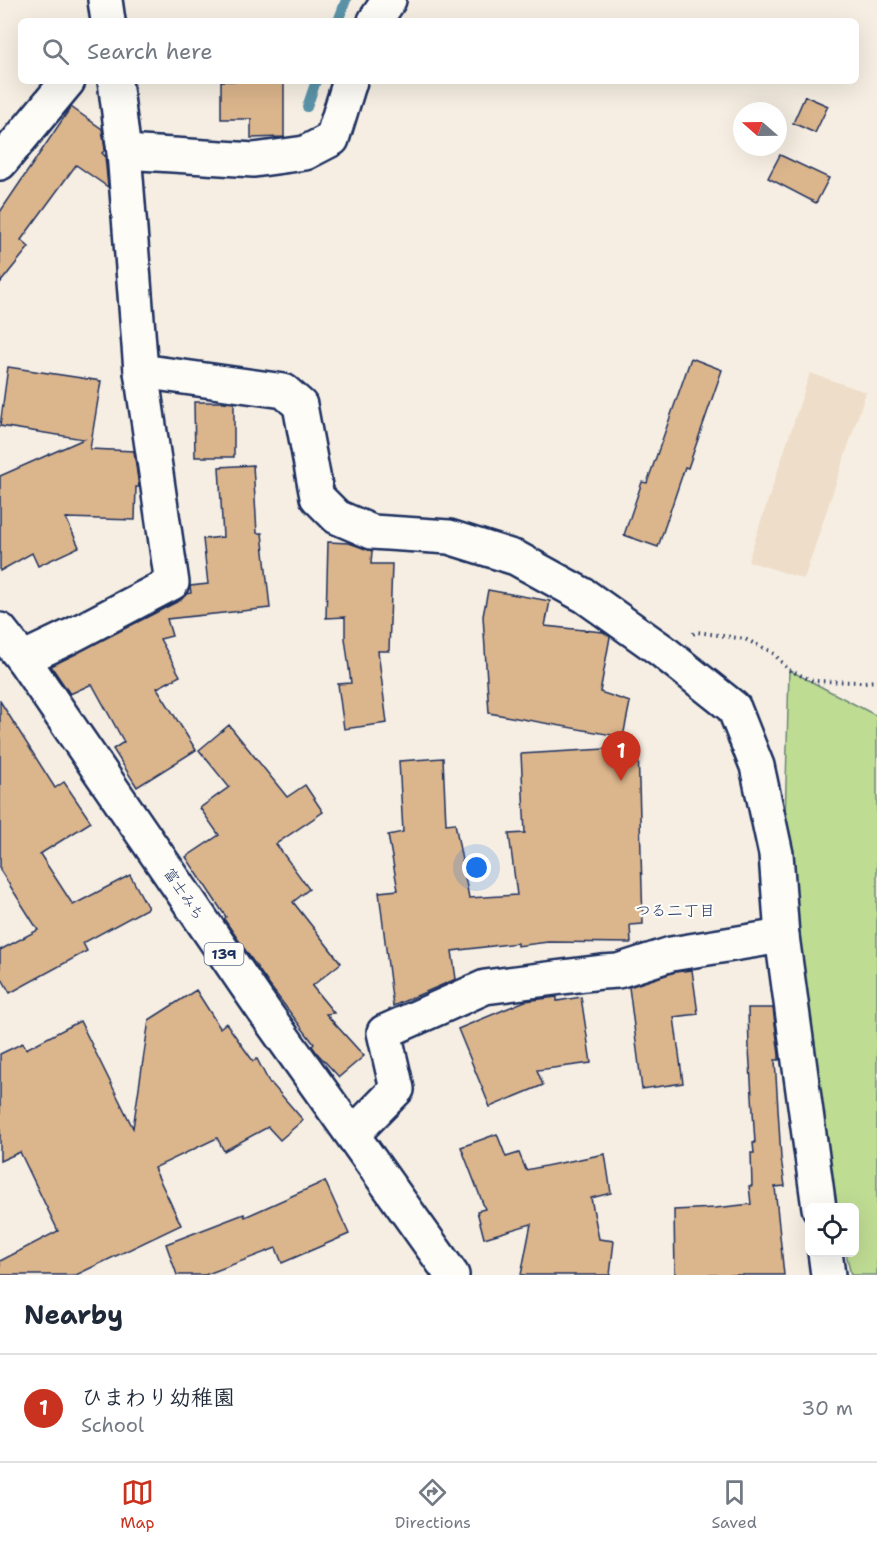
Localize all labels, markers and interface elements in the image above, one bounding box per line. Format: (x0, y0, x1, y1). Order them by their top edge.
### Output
search box (18, 18, 859, 84)
icon: search (39, 35, 72, 68)
text: Search here (87, 37, 213, 66)
north arrow (733, 102, 787, 156)
pin: 1 (602, 732, 640, 781)
your location (462, 853, 491, 882)
street label: 富士みち (159, 864, 209, 924)
district label: つる二丁目 (635, 900, 715, 921)
road number: 139 (204, 943, 244, 965)
map controls (805, 1203, 859, 1257)
button: locate (805, 1203, 859, 1257)
text: Nearby (24, 1297, 123, 1332)
text: ひまわり幼稚園 (81, 1383, 235, 1412)
text: 1 (39, 1395, 48, 1421)
text: 30 m (801, 1395, 853, 1421)
text: School (81, 1412, 144, 1438)
tab: Map (120, 1476, 154, 1533)
tab: Directions (395, 1476, 471, 1533)
tab: Saved (711, 1476, 757, 1533)

